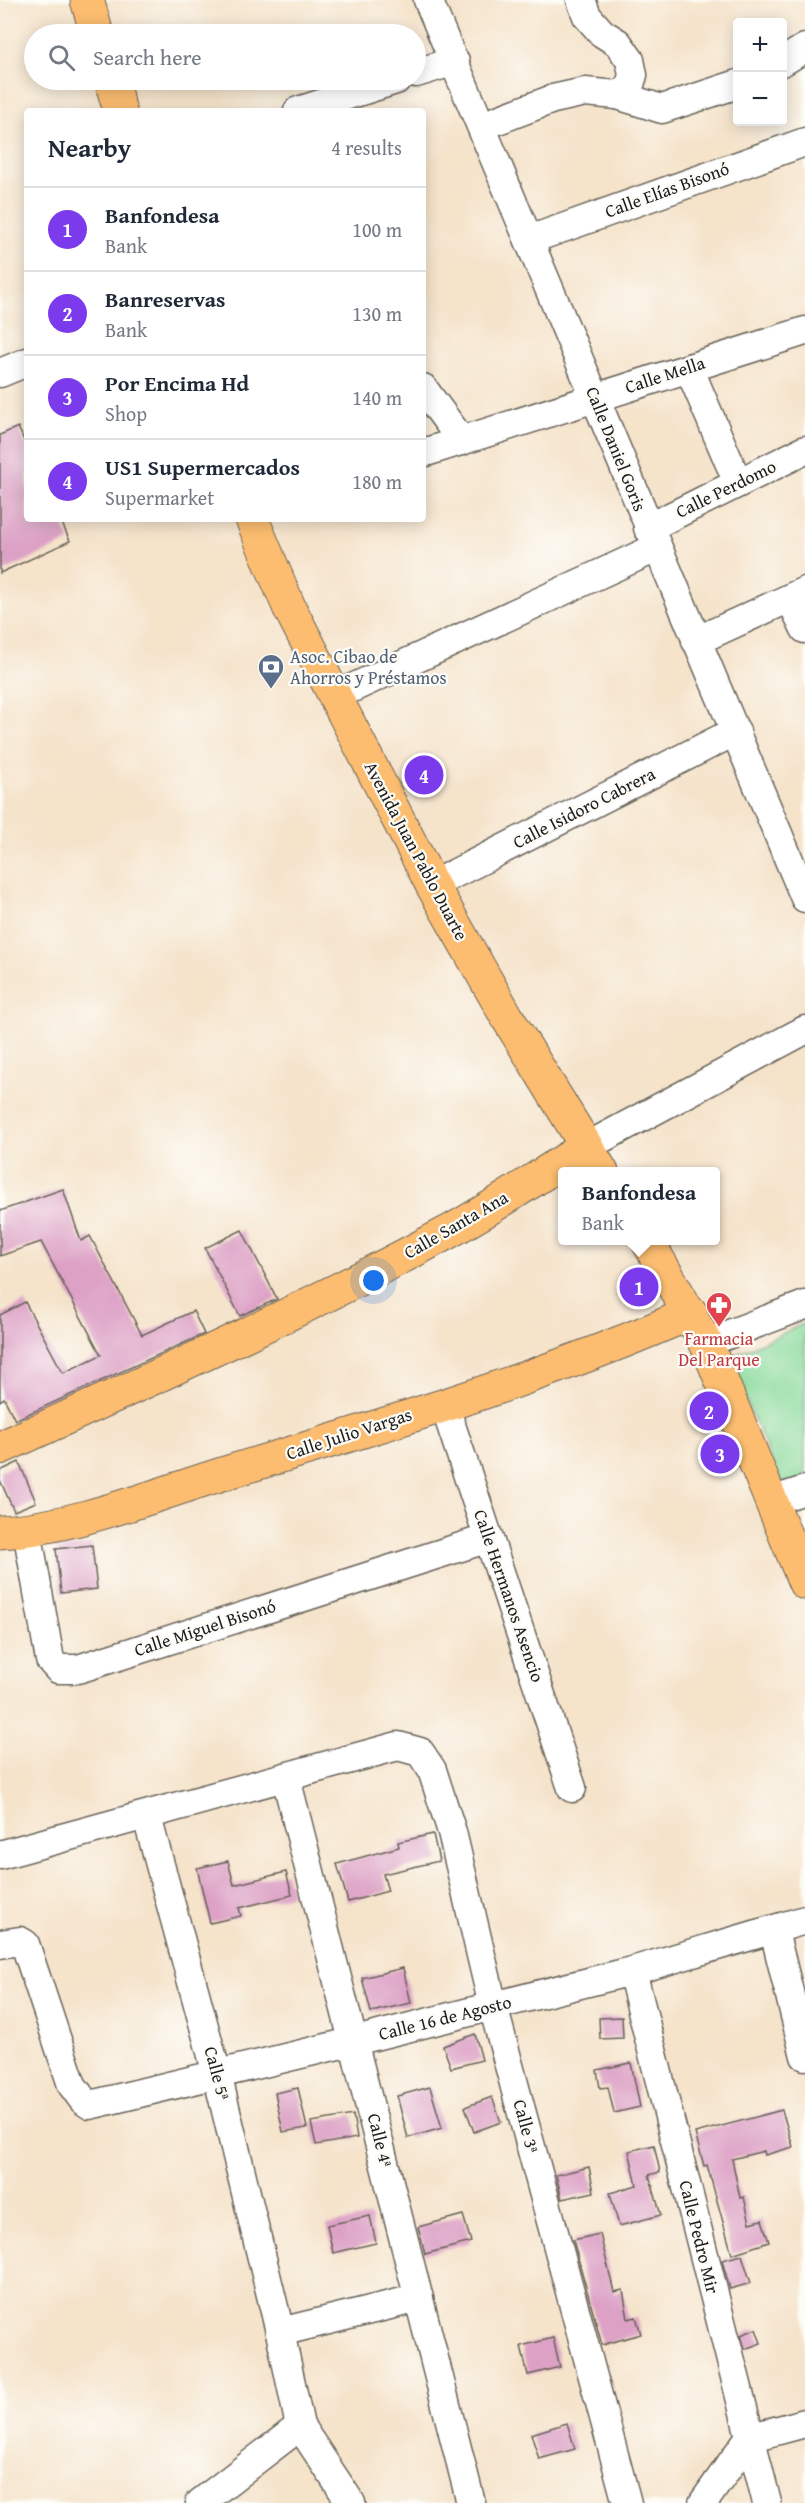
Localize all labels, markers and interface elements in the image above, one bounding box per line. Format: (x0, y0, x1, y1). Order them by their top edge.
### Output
map controls (733, 18, 787, 126)
button: + (733, 18, 787, 72)
search box (24, 24, 426, 90)
icon: search (45, 41, 78, 74)
text: Search here (93, 41, 202, 73)
button: − (733, 72, 787, 126)
text: Nearby (48, 128, 131, 167)
text: 4 results (331, 133, 402, 162)
street label: Calle Elías Bisonó (601, 155, 733, 225)
text: Banfondesa (105, 199, 219, 231)
text: 1 (62, 215, 73, 244)
text: 100 m (352, 215, 402, 244)
text: Bank (105, 231, 147, 260)
text: Banreservas (105, 283, 225, 315)
text: 2 (62, 299, 73, 328)
text: 130 m (352, 299, 402, 328)
text: Bank (105, 315, 147, 344)
street label: Calle Mella (621, 349, 709, 400)
text: Por Encima Hd (105, 367, 249, 399)
street label: Calle Daniel Goris (579, 382, 654, 515)
text: 3 (62, 383, 73, 412)
text: 140 m (352, 383, 402, 412)
text: Shop (105, 399, 147, 428)
text: US1 Supermercados (105, 451, 300, 483)
street label: Calle Perdomo (671, 453, 781, 525)
text: 4 (62, 467, 73, 496)
text: 180 m (352, 467, 402, 496)
text: Supermarket (105, 483, 214, 512)
place label: Asoc. Cibao de Ahorros y Préstamos (290, 643, 447, 691)
bank icon: Asoc. Cibao de Ahorros y Préstamos (256, 652, 286, 690)
pin: 4 (404, 752, 444, 798)
street label: Avenida Juan Pablo Duarte (358, 756, 475, 945)
street label: Calle Isidoro Cabrera (508, 760, 660, 855)
popup (558, 1167, 720, 1245)
text: Banfondesa (582, 1176, 696, 1208)
street label: Calle Santa Ana (399, 1183, 513, 1265)
text: Bank (582, 1208, 624, 1237)
pin: 1 (620, 1264, 658, 1310)
your location (359, 1266, 388, 1295)
pharmacy icon: Farmacia Del Parque (704, 1290, 734, 1328)
place label: Farmacia Del Parque (678, 1325, 760, 1373)
pin: 2 (690, 1388, 728, 1434)
street label: Calle Julio Vargas (283, 1400, 415, 1467)
pin: 3 (700, 1432, 740, 1476)
street label: Calle Hermanos Asencio (467, 1506, 552, 1686)
street label: Calle Miguel Bisonó (130, 1592, 279, 1663)
street label: Calle 16 de Agosto (376, 1988, 514, 2047)
street label: Calle 5ª (197, 2043, 238, 2103)
street label: Calle 3ª (506, 2096, 547, 2156)
street label: Calle 4ª (361, 2110, 400, 2170)
street label: Calle Pedro Mir (672, 2177, 727, 2297)

